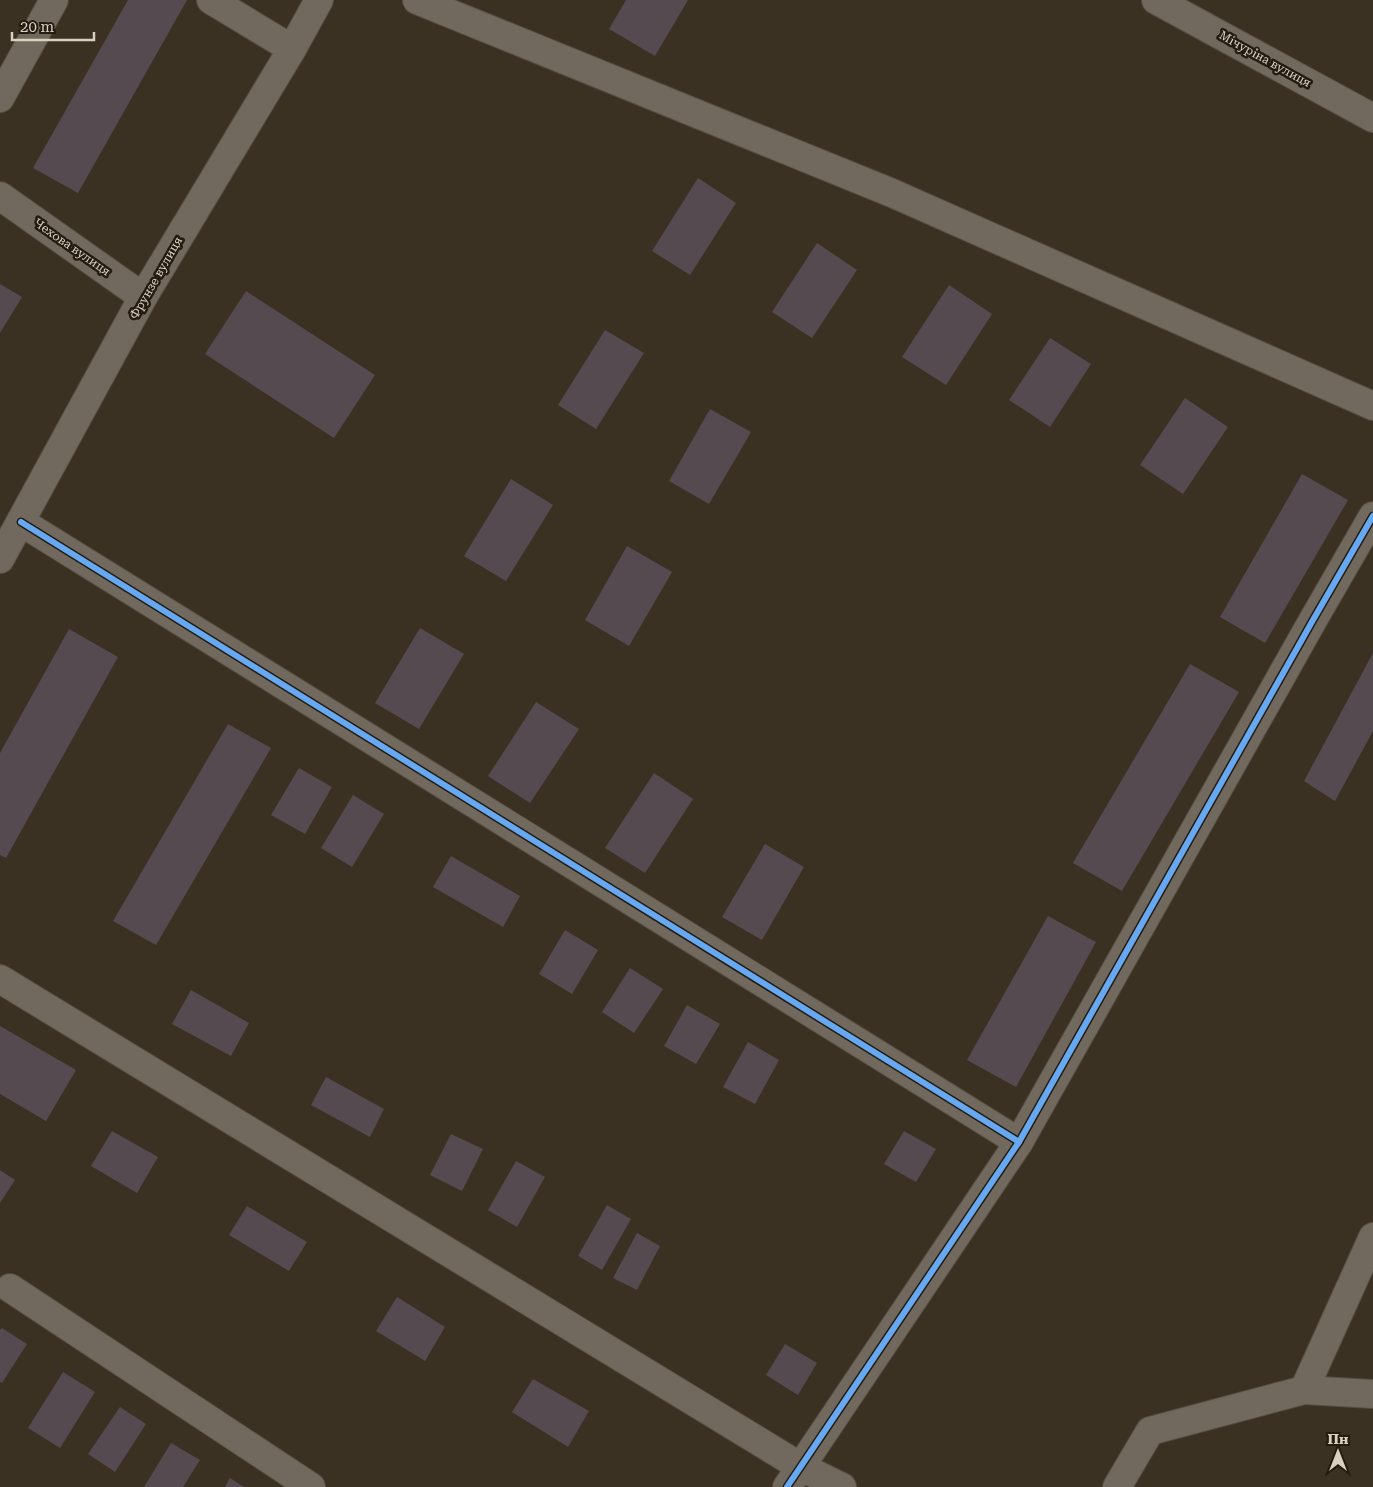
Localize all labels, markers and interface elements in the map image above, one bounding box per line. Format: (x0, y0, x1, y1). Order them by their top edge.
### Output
scale bar (12, 10, 95, 42)
text: 20 m (20, 18, 55, 36)
street label: Мічуріна вулиця (1217, 28, 1313, 90)
street label: Чехова вулиця (31, 215, 113, 279)
street label: Фрунзе вулиця (127, 234, 185, 322)
north arrow (1313, 1427, 1363, 1477)
text: Пн (1328, 1431, 1349, 1447)

